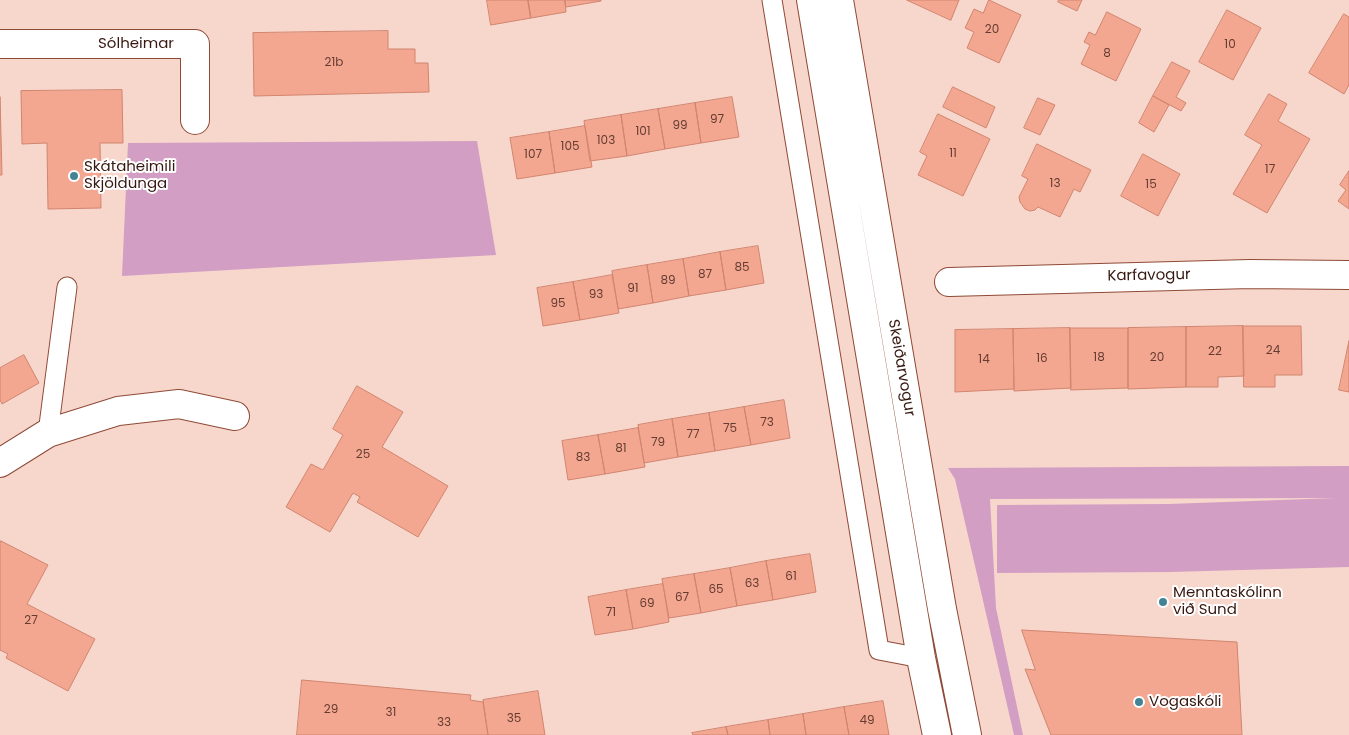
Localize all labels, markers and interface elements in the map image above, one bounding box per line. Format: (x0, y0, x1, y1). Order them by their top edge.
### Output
house number: 20 (985, 23, 999, 37)
street label: Sólheimar (98, 35, 174, 53)
house number: 10 (1224, 38, 1236, 52)
house number: 8 (1103, 47, 1111, 61)
house number: 21b (325, 56, 343, 70)
house number: 97 (710, 113, 724, 127)
house number: 99 (672, 119, 688, 133)
house number: 101 (635, 125, 651, 139)
house number: 103 (597, 134, 615, 148)
house number: 105 (561, 140, 579, 154)
house number: 11 (949, 147, 957, 161)
house number: 107 (524, 148, 542, 162)
place label: Skátaheimili Skjöldunga (84, 158, 175, 193)
house number: 17 (1265, 163, 1275, 177)
marker: Skátaheimili Skjöldunga (68, 170, 80, 182)
house number: 13 (1050, 177, 1060, 191)
house number: 15 (1145, 178, 1157, 192)
house number: 85 (734, 261, 750, 275)
street label: Karfavogur (1107, 266, 1191, 286)
house number: 87 (698, 268, 712, 282)
house number: 89 (660, 274, 676, 288)
house number: 91 (627, 282, 639, 296)
house number: 93 (589, 288, 603, 302)
house number: 95 (550, 297, 566, 311)
street label: Skeiðarvogur (884, 318, 918, 418)
house number: 24 (1266, 344, 1280, 358)
house number: 22 (1208, 345, 1222, 359)
house number: 18 (1093, 351, 1105, 365)
house number: 20 (1150, 351, 1164, 365)
house number: 16 (1036, 352, 1048, 366)
house number: 14 (978, 353, 990, 367)
house number: 73 (760, 416, 774, 430)
house number: 75 (723, 422, 737, 436)
house number: 77 (686, 428, 700, 442)
house number: 79 (651, 436, 665, 450)
house number: 81 (615, 442, 627, 456)
house number: 25 (356, 448, 370, 462)
house number: 83 (576, 451, 590, 465)
house number: 61 (785, 570, 797, 584)
house number: 63 (745, 577, 759, 591)
house number: 65 (708, 583, 724, 597)
place label: Menntaskólinn við Sund (1173, 584, 1282, 619)
house number: 67 (675, 591, 689, 605)
marker: Menntaskólinn við Sund (1157, 596, 1169, 608)
house number: 69 (639, 597, 655, 611)
house number: 71 (606, 606, 616, 620)
house number: 27 (24, 614, 38, 628)
place label: Vogaskóli (1149, 693, 1222, 711)
marker: Vogaskóli (1133, 696, 1145, 708)
house number: 29 (324, 703, 338, 717)
house number: 31 (386, 706, 396, 720)
house number: 35 (507, 712, 521, 726)
house number: 49 (859, 714, 875, 728)
house number: 33 (437, 716, 451, 730)

